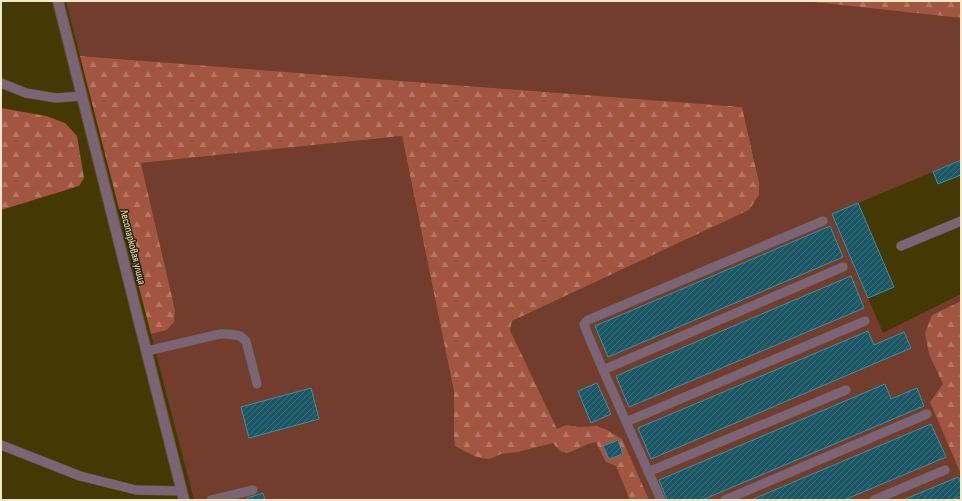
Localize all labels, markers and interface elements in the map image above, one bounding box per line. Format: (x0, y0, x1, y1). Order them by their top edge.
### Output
street label: Лесопарковая улица (117, 207, 149, 286)

